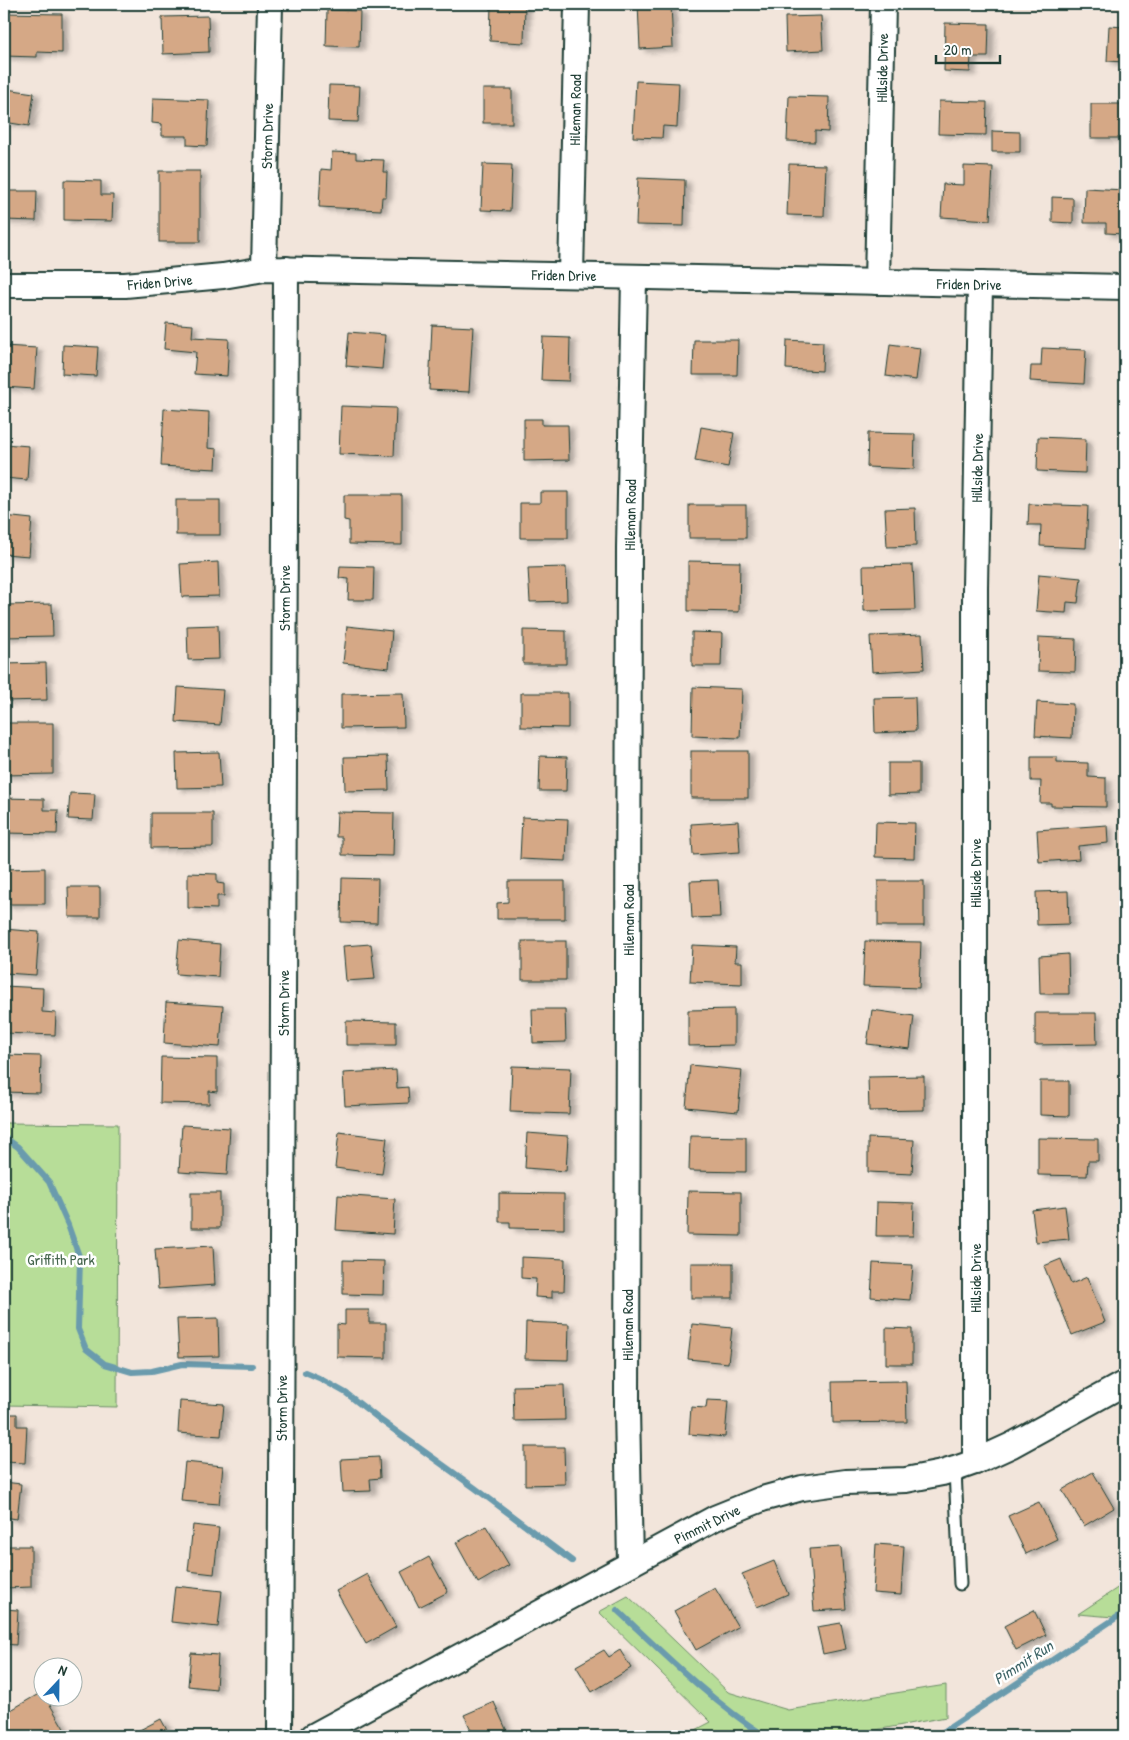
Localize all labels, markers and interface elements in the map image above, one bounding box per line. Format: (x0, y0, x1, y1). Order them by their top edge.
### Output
scale bar (936, 32, 1000, 64)
street label: Hillside Drive (871, 33, 893, 103)
text: 20 m (944, 39, 971, 60)
street label: Hileman Road (564, 74, 586, 146)
street label: Storm Drive (256, 103, 278, 169)
street label: Friden Drive (530, 264, 597, 286)
street label: Friden Drive (126, 269, 193, 295)
street label: Friden Drive (935, 273, 1002, 295)
street label: Hillside Drive (966, 433, 988, 503)
street label: Hileman Road (619, 479, 641, 551)
street label: Storm Drive (274, 565, 295, 631)
street label: Hillside Drive (965, 838, 986, 908)
street label: Hileman Road (618, 884, 639, 956)
street label: Storm Drive (273, 970, 294, 1036)
street label: Hillside Drive (965, 1243, 986, 1313)
park label: Griffith Park (27, 1249, 95, 1270)
street label: Hileman Road (617, 1289, 638, 1361)
street label: Storm Drive (271, 1375, 292, 1441)
street label: Pimmit Drive (670, 1499, 744, 1549)
water label: Pimmit Run (989, 1634, 1058, 1689)
north arrow (32, 1658, 82, 1708)
text: N (56, 1659, 71, 1680)

